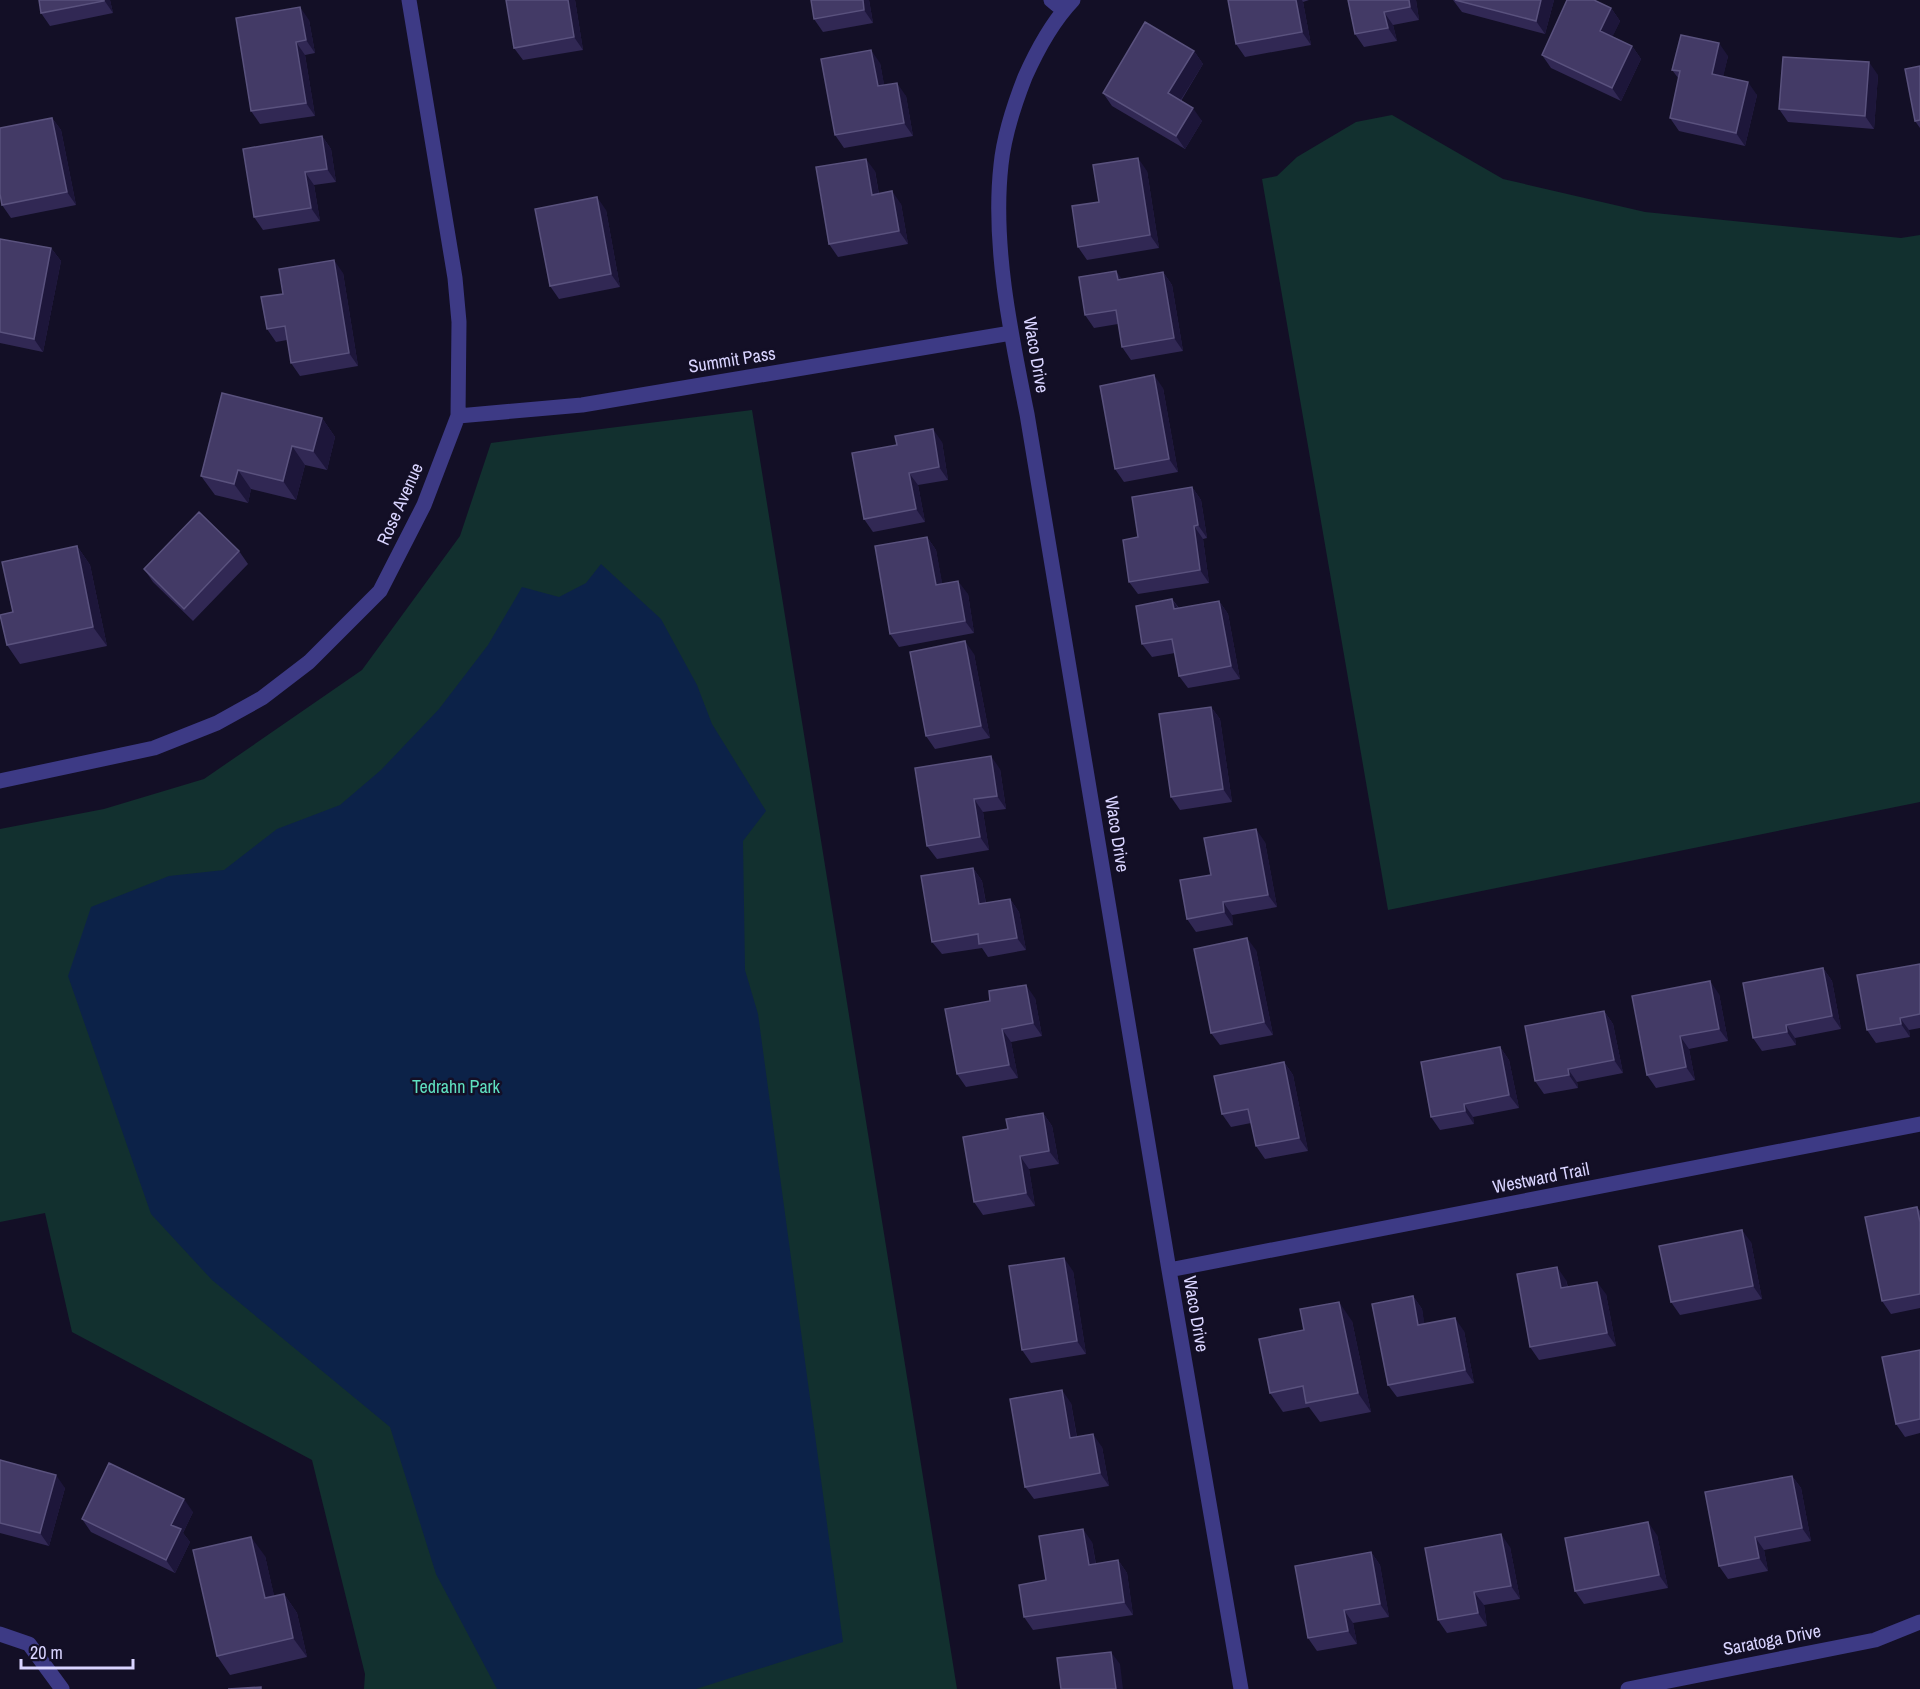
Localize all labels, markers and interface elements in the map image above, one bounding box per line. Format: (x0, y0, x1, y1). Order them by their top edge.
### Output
street label: Waco Drive (1018, 315, 1055, 395)
street label: Summit Pass (687, 340, 777, 379)
street label: Rose Avenue (370, 459, 429, 549)
street label: Waco Drive (1099, 794, 1136, 874)
park label: Tedrahn Park (412, 1074, 501, 1099)
street label: Westward Trail (1490, 1156, 1591, 1199)
street label: Waco Drive (1178, 1274, 1215, 1354)
street label: Saratoga Drive (1721, 1618, 1823, 1661)
scale bar (21, 1632, 134, 1670)
text: 20 m (30, 1640, 63, 1665)

